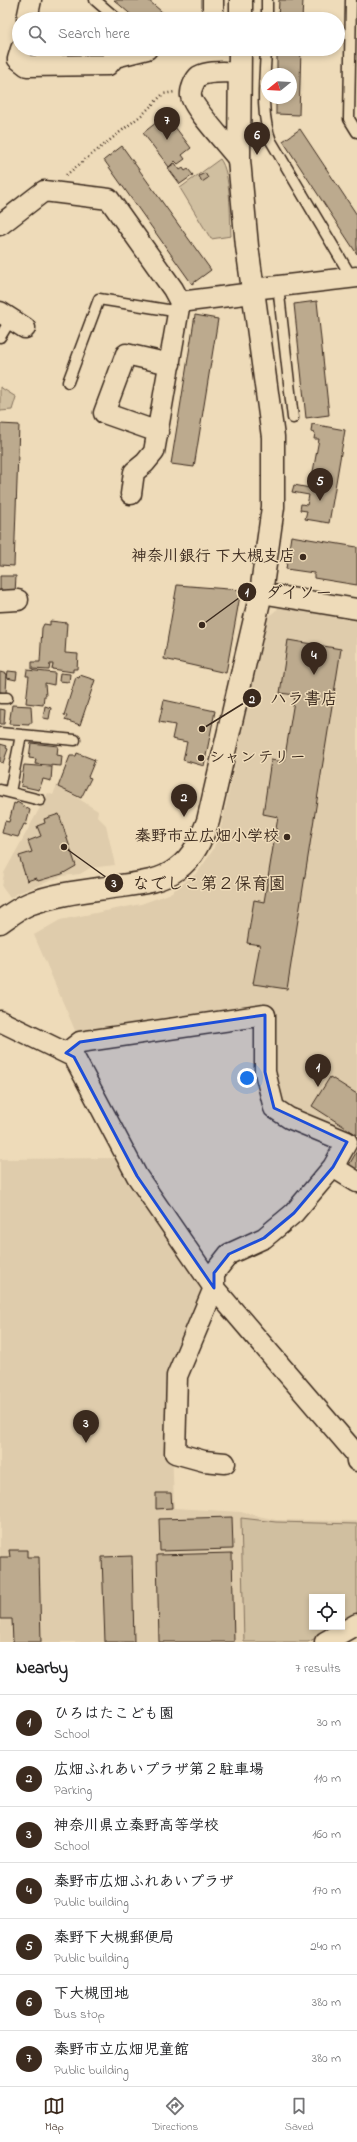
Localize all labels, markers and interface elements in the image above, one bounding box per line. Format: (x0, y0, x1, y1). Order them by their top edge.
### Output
search box (12, 12, 345, 56)
icon: search (26, 23, 48, 45)
text: Search here (58, 23, 130, 45)
north arrow (261, 68, 297, 104)
pin: 7 (154, 107, 180, 140)
pin: 6 (244, 122, 270, 155)
pin: 5 (307, 468, 333, 501)
place label: 神奈川銀行 下大槻支店 (131, 545, 295, 569)
marker: 神奈川銀行 下大槻支店 (298, 552, 308, 562)
callout: ダイソー (237, 578, 341, 607)
text: ダイソー (266, 581, 332, 606)
text: 1 (245, 584, 249, 602)
pin: 4 (301, 642, 327, 675)
callout: ハラ書店 (242, 684, 346, 713)
text: ハラ書店 (270, 687, 338, 712)
text: 2 (248, 691, 255, 709)
place label: シャンテリー (209, 746, 306, 770)
marker: シャンテリー (196, 753, 206, 763)
pin: 2 (171, 784, 197, 817)
place label: 秦野市立広畑小学校 (135, 825, 279, 849)
marker: 秦野市立広畑小学校 (282, 832, 292, 842)
callout: なでしこ第２保育園 (104, 868, 293, 897)
text: なでしこ第２保育園 (133, 872, 286, 897)
text: 3 (111, 875, 117, 893)
pin: 1 (305, 1054, 331, 1087)
your location (237, 1068, 257, 1088)
pin: 3 (73, 1410, 99, 1443)
map controls (309, 1594, 345, 1630)
button: locate (309, 1594, 345, 1630)
text: Nearby (16, 1656, 68, 1681)
text: 7 results (295, 1659, 341, 1678)
text: ひろはたこども園 (54, 1703, 174, 1725)
text: 1 (27, 1713, 31, 1732)
text: 30 m (317, 1713, 341, 1732)
text: School (54, 1725, 90, 1744)
text: 広畑ふれあいプラザ第２駐車場 (54, 1759, 264, 1781)
text: 2 (26, 1769, 32, 1788)
text: 110 m (314, 1769, 341, 1788)
text: Parking (54, 1781, 92, 1800)
text: 神奈川県立秦野高等学校 (54, 1815, 219, 1837)
text: 3 (26, 1825, 32, 1844)
text: 160 m (312, 1825, 341, 1844)
text: School (54, 1837, 90, 1856)
text: 秦野市広畑ふれあいプラザ (54, 1871, 234, 1893)
text: 4 (26, 1881, 32, 1900)
text: 170 m (313, 1881, 341, 1900)
text: Public building (54, 1893, 129, 1912)
text: 秦野下大槻郵便局 (54, 1927, 174, 1949)
text: 5 (25, 1937, 33, 1956)
text: 240 m (310, 1937, 341, 1956)
text: Public building (54, 1949, 129, 1968)
text: 下大槻団地 (54, 1983, 129, 2005)
text: 6 (26, 1993, 32, 2012)
text: 380 m (312, 1993, 341, 2012)
text: Bus stop (54, 2005, 105, 2024)
text: 秦野市立広畑児童館 (54, 2039, 189, 2061)
text: 7 (26, 2049, 32, 2068)
text: 380 m (312, 2049, 341, 2068)
text: Public building (54, 2061, 129, 2080)
tab: Map (43, 2095, 65, 2135)
tab: Directions (152, 2095, 198, 2135)
tab: Saved (285, 2095, 314, 2135)

